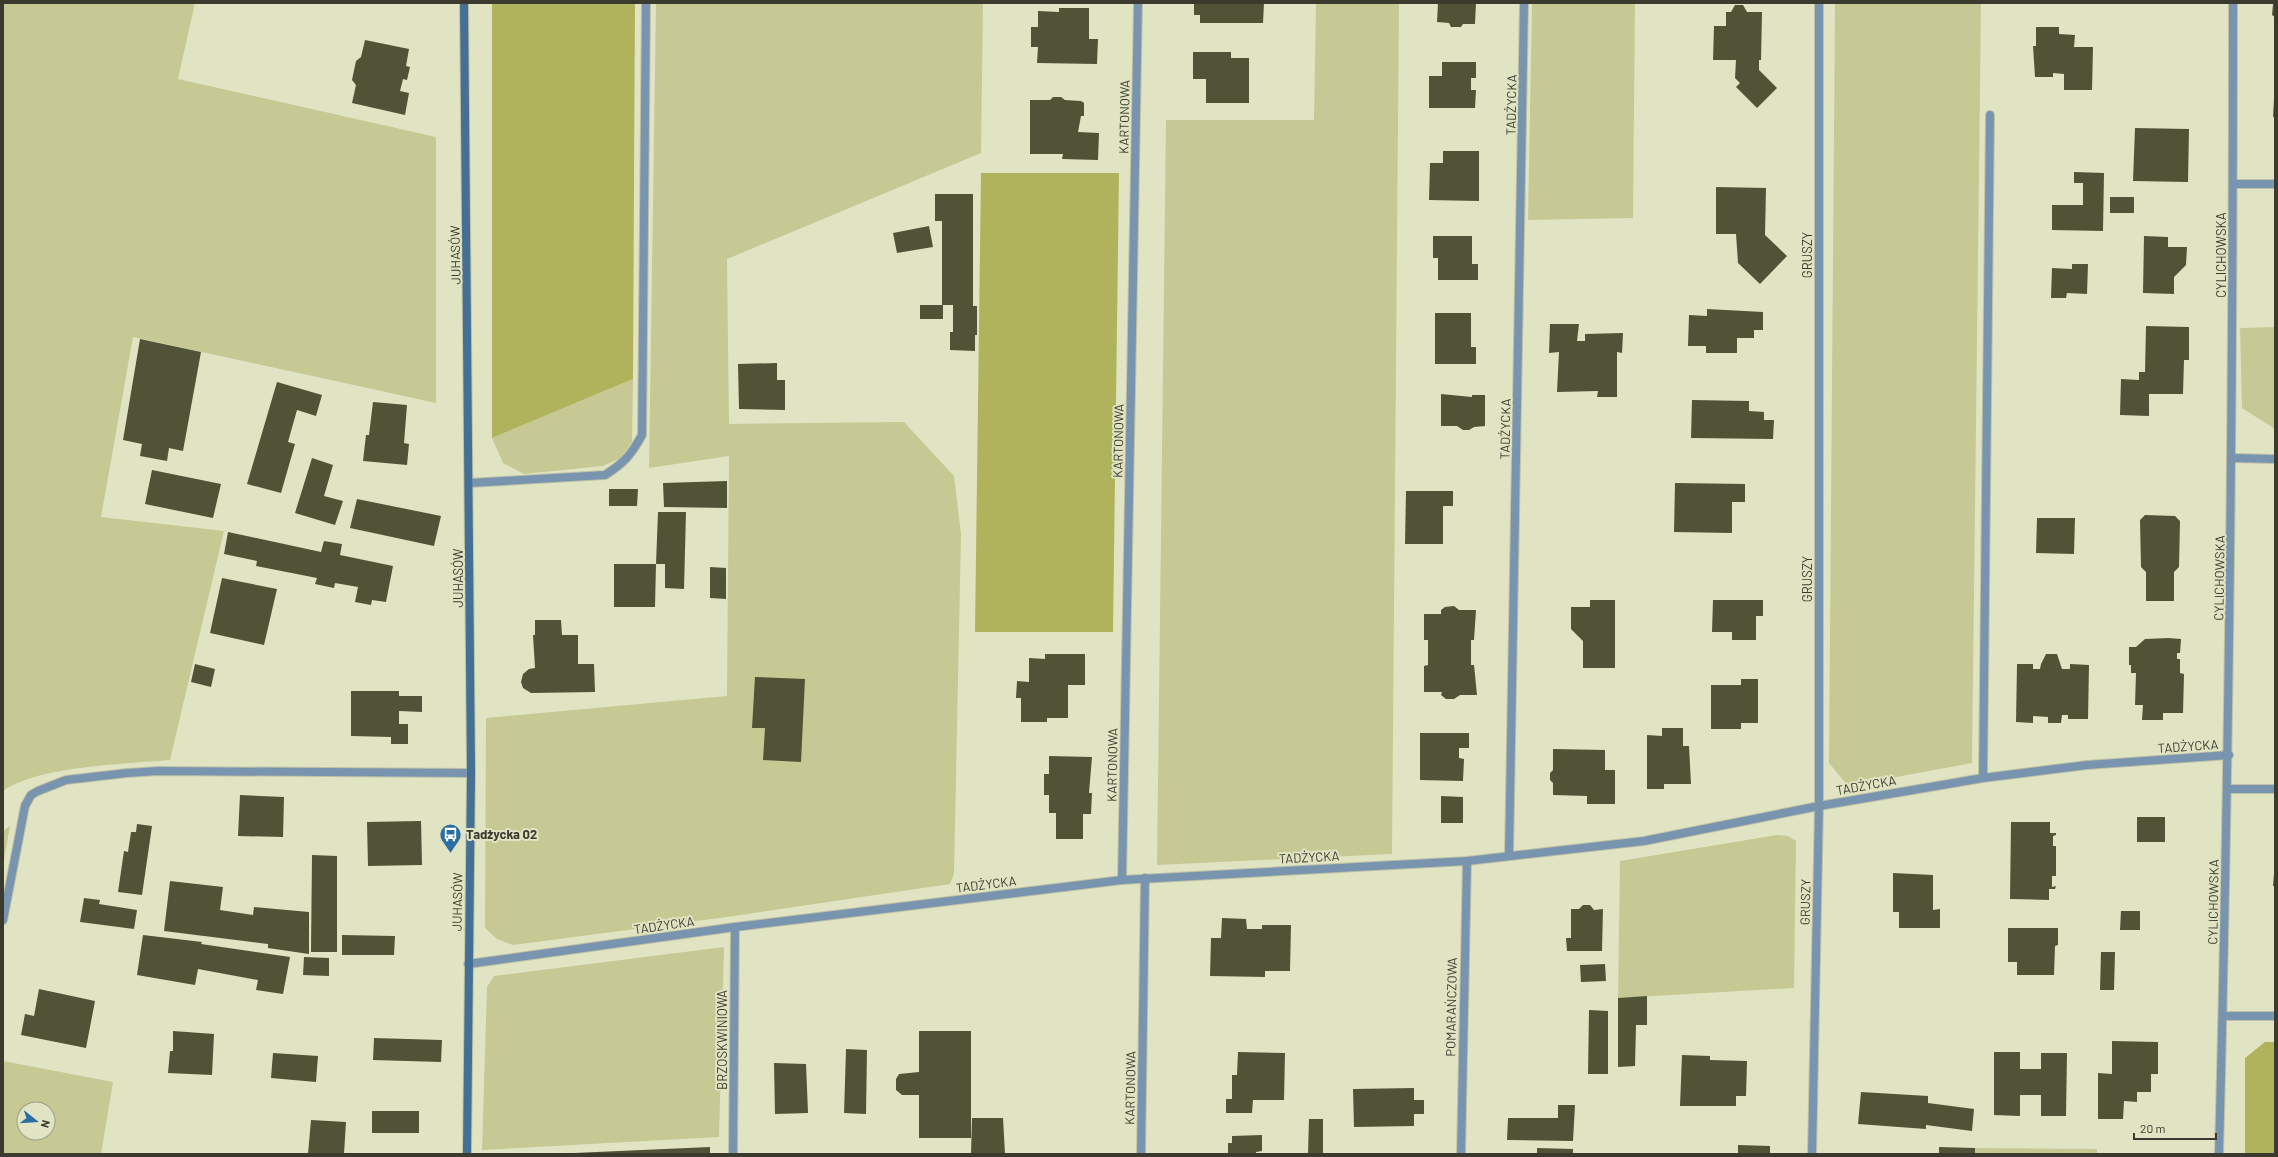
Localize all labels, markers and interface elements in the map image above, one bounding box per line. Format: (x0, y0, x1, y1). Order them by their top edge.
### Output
street label: TADŻYCKA (1502, 74, 1520, 136)
street label: KARTONOWA (1115, 80, 1133, 154)
street label: CYLICHOWSKA (2213, 212, 2229, 298)
street label: JUHASÓW (446, 225, 464, 285)
street label: GRUSZY (1799, 232, 1815, 278)
street label: TADŻYCKA (1496, 398, 1514, 460)
street label: KARTONOWA (1109, 404, 1127, 478)
street label: CYLICHOWSKA (2210, 535, 2228, 621)
street label: JUHASÓW (450, 548, 466, 607)
street label: GRUSZY (1799, 556, 1815, 602)
street label: KARTONOWA (1103, 728, 1121, 802)
street label: TADŻYCKA (2157, 736, 2219, 756)
street label: TADŻYCKA (1835, 772, 1897, 798)
bus stop icon: Tadżycka 02 (437, 821, 463, 854)
place label: Tadżycka 02 (466, 826, 537, 842)
street label: TADŻYCKA (1278, 847, 1340, 867)
street label: CYLICHOWSKA (2204, 859, 2222, 945)
street label: JUHASÓW (448, 872, 466, 932)
street label: TADŻYCKA (955, 872, 1017, 896)
street label: GRUSZY (1797, 879, 1813, 925)
street label: TADŻYCKA (633, 913, 695, 937)
street label: POMARAŃCZOWA (1442, 957, 1460, 1057)
street label: BRZOSKWINIOWA (714, 990, 730, 1090)
street label: KARTONOWA (1121, 1051, 1139, 1125)
north arrow (16, 1101, 56, 1141)
scale bar (2134, 1115, 2216, 1141)
text: N (39, 1119, 53, 1129)
text: 20 m (2140, 1121, 2166, 1135)

